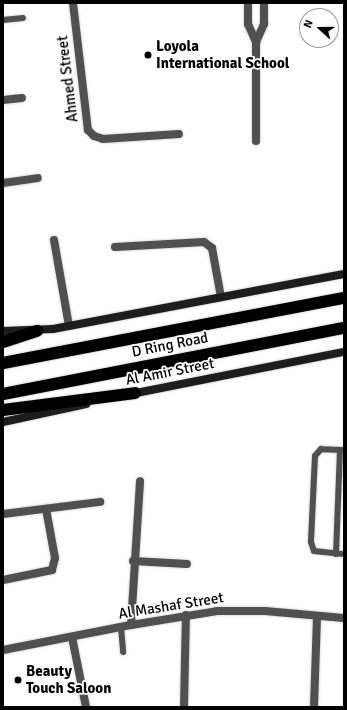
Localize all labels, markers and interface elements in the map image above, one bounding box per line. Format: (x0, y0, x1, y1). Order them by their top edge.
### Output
north arrow (299, 8, 339, 48)
text: N (301, 18, 316, 30)
street label: Ahmed Street (54, 35, 82, 123)
place label: Loyola International School (156, 37, 289, 72)
marker: Loyola International School (143, 50, 153, 60)
street label: D Ring Road (130, 329, 210, 361)
street label: Al Amir Street (124, 355, 216, 389)
street label: Al Mashaf Street (117, 589, 225, 623)
place label: Beauty Touch Saloon (26, 662, 111, 697)
marker: Beauty Touch Saloon (13, 675, 23, 685)

